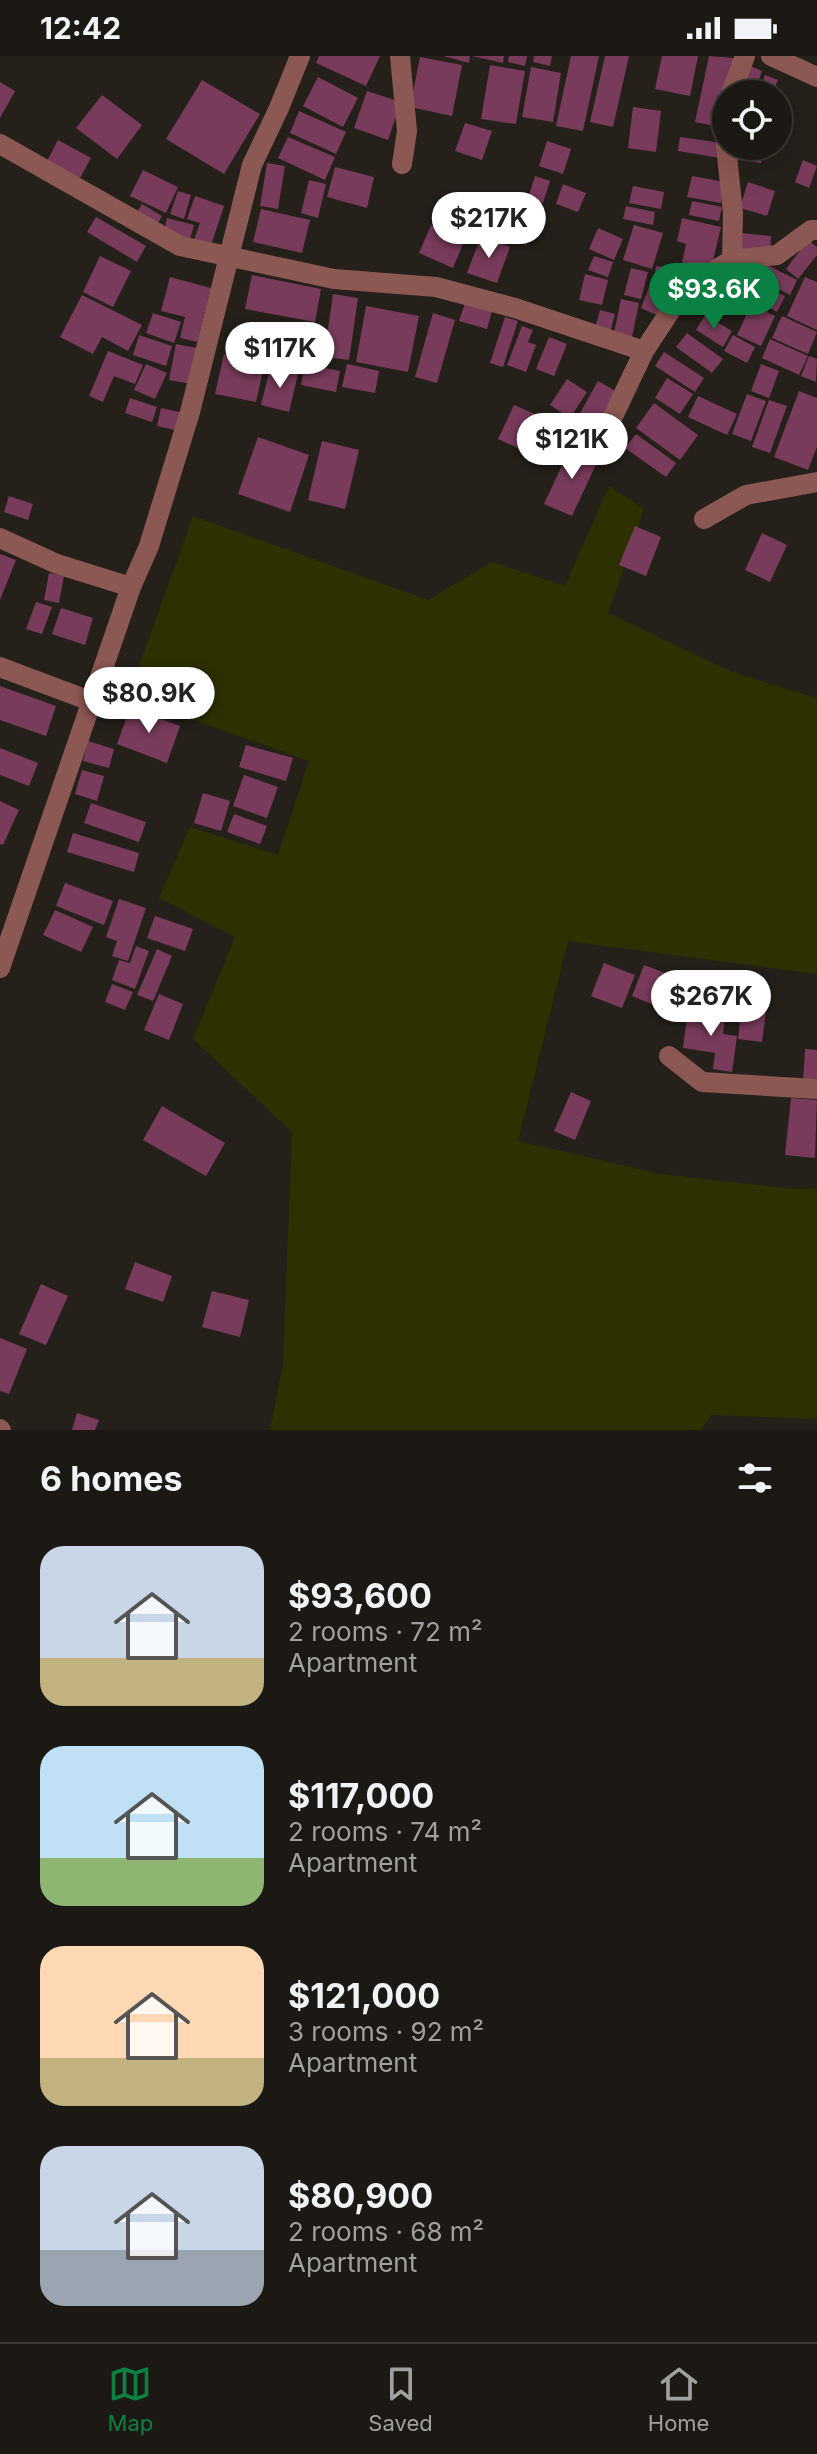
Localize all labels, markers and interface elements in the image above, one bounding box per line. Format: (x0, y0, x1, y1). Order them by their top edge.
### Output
text: 12:42 (40, 10, 121, 46)
map controls (712, 80, 792, 160)
button: locate (712, 80, 792, 160)
pin: $217K (433, 192, 545, 260)
text: $217K (450, 202, 528, 233)
pin: $93.6K (649, 263, 779, 331)
text: $93.6K (667, 273, 761, 304)
pin: $117K (224, 322, 336, 390)
text: $117K (243, 332, 317, 363)
pin: $121K (516, 413, 628, 481)
text: $121K (535, 423, 609, 454)
pin: $80.9K (84, 667, 214, 735)
text: $80.9K (102, 677, 196, 708)
pin: $267K (655, 970, 767, 1038)
text: $267K (669, 980, 753, 1011)
icon: filters (733, 1456, 777, 1500)
text: 6 homes (40, 1458, 182, 1499)
text: $93,600 (288, 1575, 432, 1616)
icon: home (104, 1578, 200, 1674)
text: 2 rooms · 72 m² (288, 1616, 482, 1647)
text: Apartment (288, 1647, 417, 1678)
text: $117,000 (288, 1775, 434, 1816)
icon: home (104, 1778, 200, 1874)
text: 2 rooms · 74 m² (288, 1816, 482, 1847)
text: Apartment (288, 1847, 417, 1878)
text: $121,000 (288, 1975, 440, 2016)
icon: home (104, 1978, 200, 2074)
text: 3 rooms · 92 m² (288, 2016, 484, 2047)
text: Apartment (288, 2047, 417, 2078)
text: $80,900 (288, 2175, 433, 2216)
icon: home (104, 2178, 200, 2274)
text: 2 rooms · 68 m² (288, 2216, 484, 2247)
text: Apartment (288, 2247, 417, 2278)
tab: Map (108, 2362, 153, 2436)
tab: Saved (368, 2362, 433, 2436)
tab: Home (648, 2362, 709, 2436)

